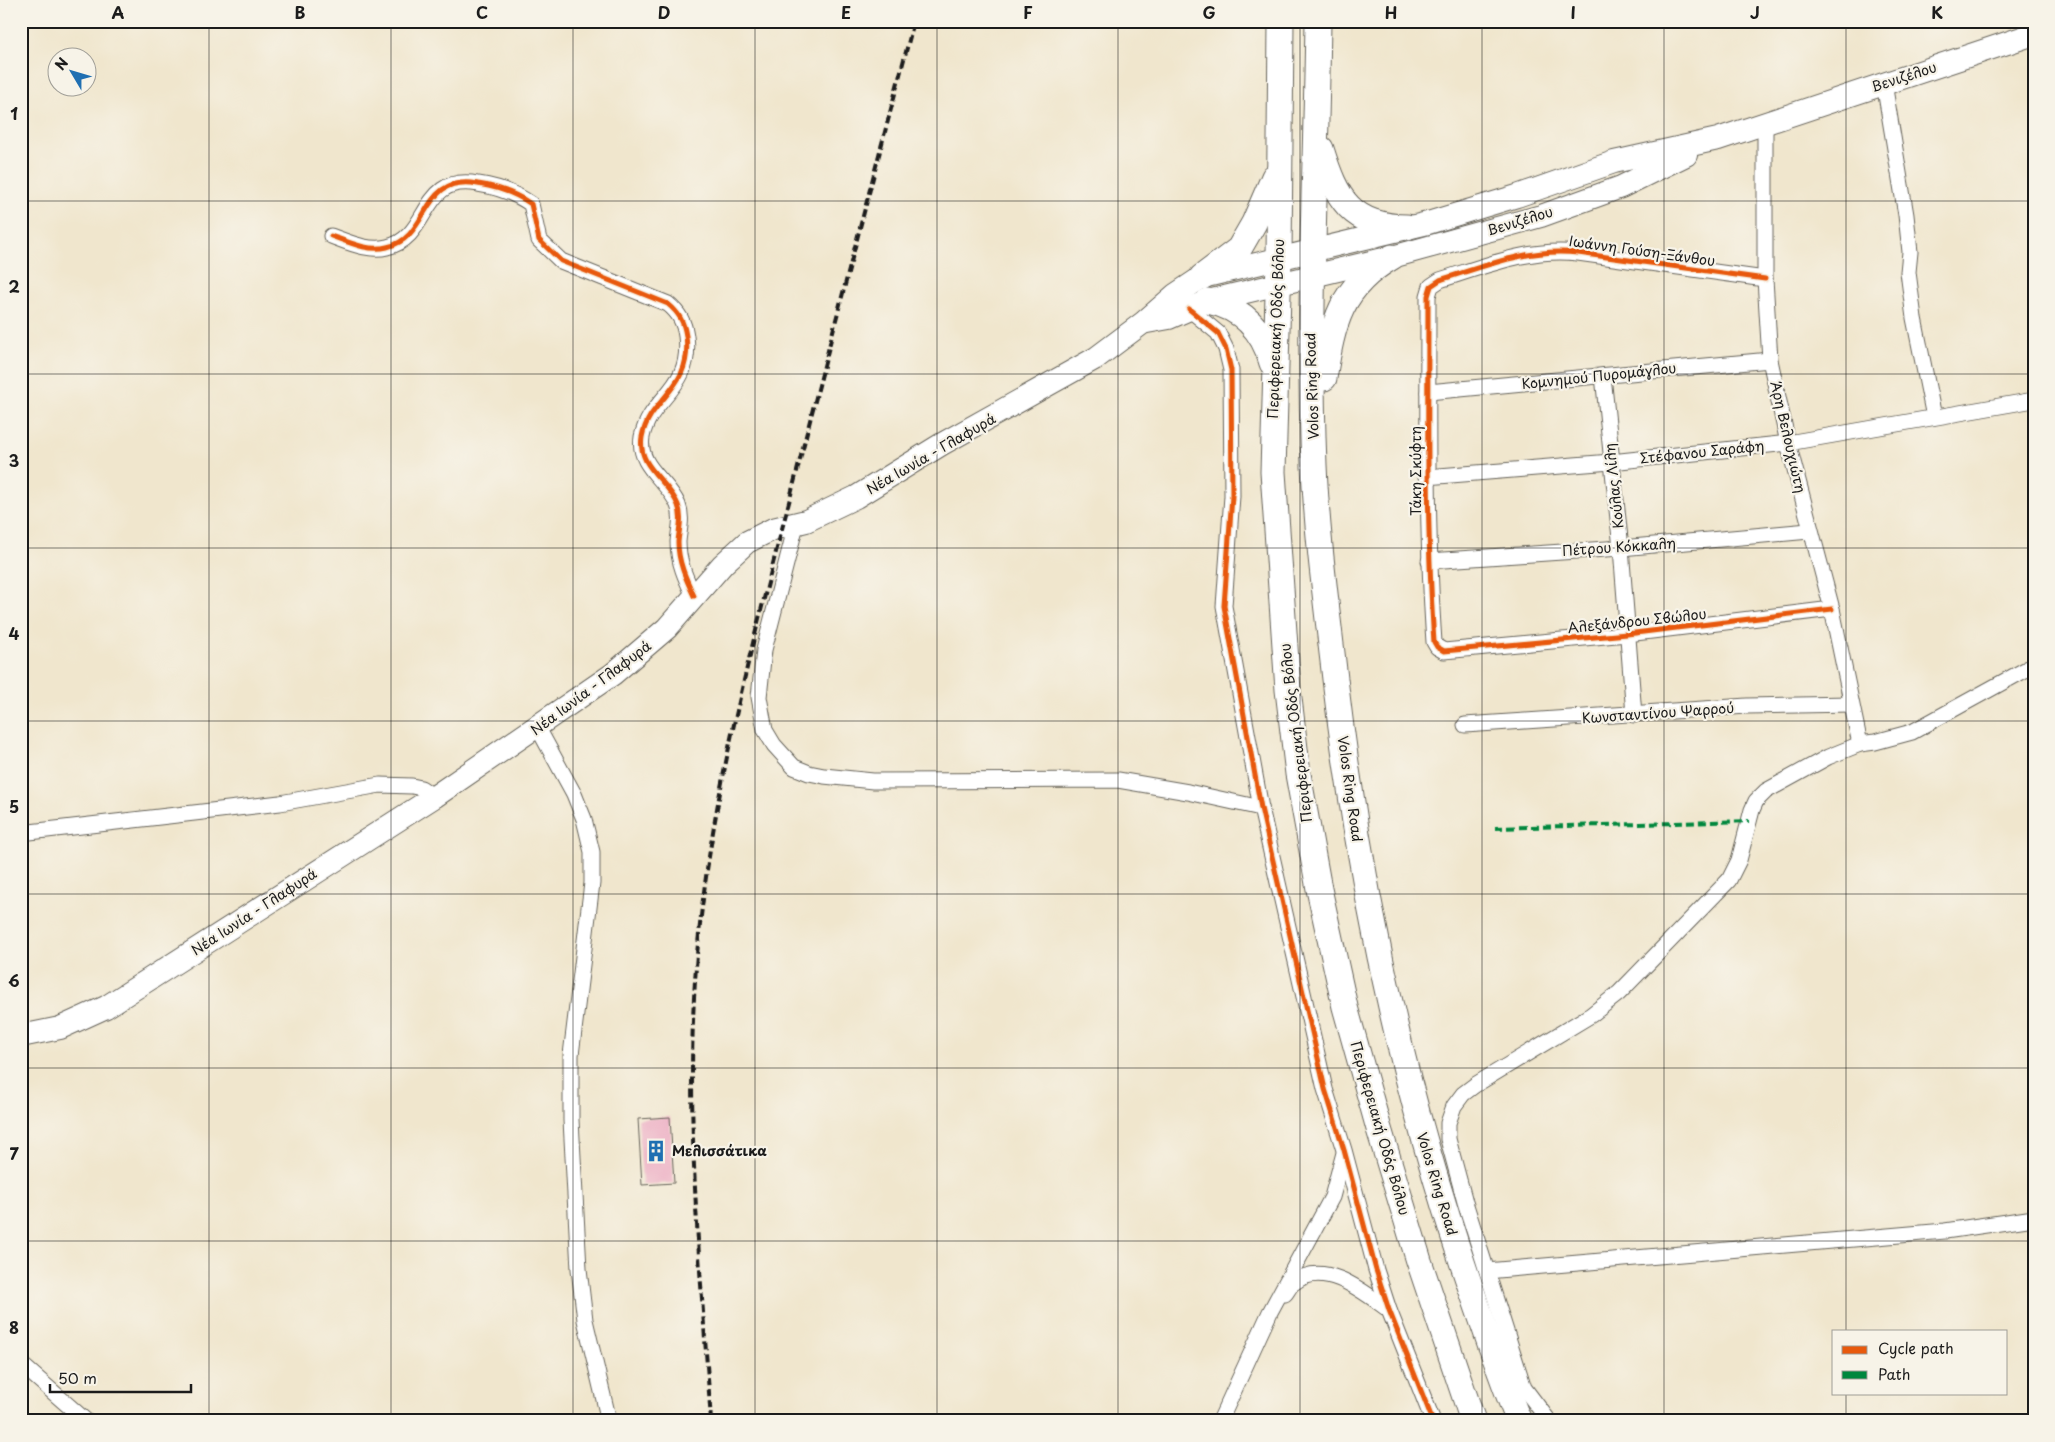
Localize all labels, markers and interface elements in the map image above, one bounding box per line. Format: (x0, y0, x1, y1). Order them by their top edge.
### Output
text: A (112, 0, 125, 24)
text: B (295, 0, 306, 24)
text: C (476, 0, 488, 24)
text: D (658, 0, 670, 24)
text: E (841, 0, 851, 24)
text: F (1023, 0, 1033, 24)
text: G (1202, 0, 1216, 24)
text: H (1385, 0, 1397, 24)
text: I (1570, 0, 1576, 24)
text: J (1750, 0, 1760, 24)
text: K (1931, 0, 1943, 24)
north arrow (48, 48, 98, 98)
text: N (50, 53, 73, 75)
street label: Βενιζέλου (1868, 56, 1939, 97)
text: 1 (10, 101, 18, 125)
street label: Βενιζέλου (1484, 201, 1555, 240)
street label: Ιωάννη Γούση-Ξάνθου (1568, 230, 1717, 271)
street label: Περιφερειακή Οδός Βόλου (1262, 238, 1289, 420)
text: 2 (8, 274, 20, 298)
street label: Volos Ring Road (1299, 332, 1324, 440)
street label: Κομνημού Πυρομάγλου (1521, 357, 1677, 394)
street label: Άρη Βελουχιώτη (1765, 379, 1812, 495)
street label: Νέα Ιωνία - Γλαφυρά (862, 408, 999, 499)
street label: Τάκη Σκύφτη (1405, 426, 1426, 516)
street label: Στέφανου Σαράφη (1639, 435, 1765, 468)
street label: Κούλας Λίλη (1599, 442, 1628, 530)
text: 3 (9, 448, 19, 472)
street label: Πέτρου Κόκκαλη (1561, 532, 1677, 561)
street label: Αλεξάνδρου Σβώλου (1567, 603, 1707, 638)
text: 4 (9, 621, 20, 645)
street label: Νέα Ιωνία - Γλαφυρά (526, 635, 655, 740)
street label: Περιφερειακή Οδός Βόλου (1274, 642, 1317, 824)
street label: Κωνσταντίνου Ψαρρού (1581, 697, 1735, 728)
street label: Volos Ring Road (1333, 735, 1368, 843)
text: 5 (9, 794, 19, 818)
street label: Νέα Ιωνία - Γλαφυρά (187, 863, 321, 960)
text: 6 (8, 968, 20, 992)
street label: Περιφερειακή Οδός Βόλου (1346, 1038, 1415, 1217)
street label: Volos Ring Road (1412, 1130, 1463, 1238)
building icon: Μελισσάτικα (643, 1138, 669, 1164)
place label: Μελισσάτικα (672, 1140, 767, 1161)
text: 7 (9, 1141, 19, 1165)
text: 8 (9, 1315, 19, 1339)
legend (1832, 1330, 2008, 1394)
text: Cycle path (1878, 1336, 1954, 1359)
scale bar (50, 1362, 191, 1394)
text: Path (1878, 1362, 1910, 1385)
text: 50 m (58, 1366, 97, 1389)

